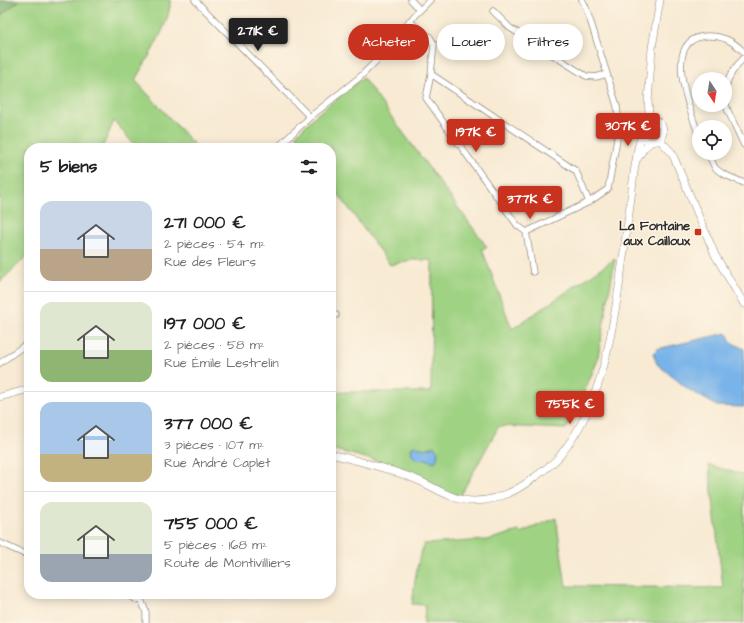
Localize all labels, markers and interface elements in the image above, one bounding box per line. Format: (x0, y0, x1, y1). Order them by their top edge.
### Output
pin: 271K € (225, 18, 291, 52)
text: 271K € (238, 22, 278, 40)
chip: Acheter (348, 24, 429, 60)
chip: Louer (437, 24, 505, 60)
chip: Filtres (513, 24, 583, 60)
north arrow (692, 72, 732, 112)
map controls (692, 72, 732, 160)
pin: 307K € (595, 113, 661, 147)
text: 307K € (605, 117, 651, 135)
pin: 197K € (443, 119, 509, 153)
button: locate (692, 120, 732, 160)
text: 197K € (456, 123, 496, 141)
text: 5 biens (40, 155, 97, 179)
icon: filters (298, 156, 320, 178)
pin: 377K € (497, 186, 563, 220)
text: 377K € (507, 190, 553, 208)
text: 271 000 € (164, 211, 246, 235)
icon: home (72, 217, 120, 265)
place label: La Fontaine aux Cailloux (619, 217, 691, 250)
marker: La Fontaine aux Cailloux (693, 227, 703, 237)
text: 2 pièces · 54 m² (164, 235, 265, 253)
text: Rue des Fleurs (164, 253, 256, 271)
text: 197 000 € (164, 312, 246, 336)
icon: home (72, 318, 120, 366)
text: 2 pièces · 58 m² (164, 336, 265, 354)
text: Rue Émile Lestrelin (164, 354, 279, 372)
pin: 755K € (537, 391, 603, 425)
text: 755K € (545, 395, 595, 413)
text: 377 000 € (164, 412, 253, 436)
icon: home (72, 418, 120, 466)
text: 3 pièces · 107 m² (164, 436, 264, 454)
text: Rue André Caplet (164, 454, 270, 472)
text: 755 000 € (164, 512, 258, 536)
icon: home (72, 518, 120, 566)
text: 5 pièces · 168 m² (164, 536, 267, 554)
text: Route de Montivilliers (164, 554, 291, 572)

